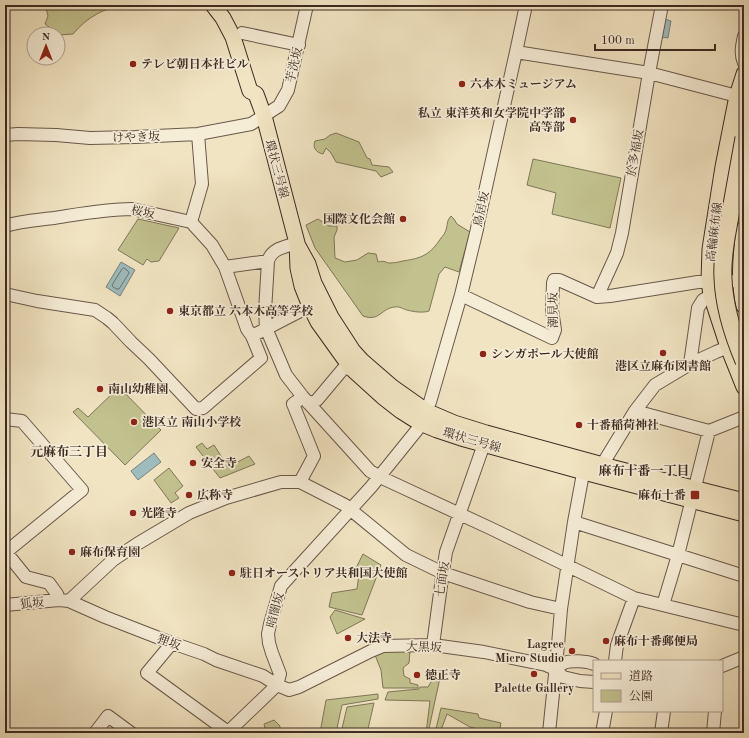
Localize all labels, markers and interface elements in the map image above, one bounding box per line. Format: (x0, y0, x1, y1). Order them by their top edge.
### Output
north arrow (26, 26, 66, 66)
scale bar (595, 26, 715, 52)
text: N (42, 32, 51, 43)
text: 100 m (601, 35, 635, 47)
street label: 芋洗坂 (283, 46, 305, 84)
place label: テレビ朝日本社ビル (141, 57, 249, 71)
marker: テレビ朝日本社ビル (128, 59, 138, 69)
place label: 六本木ミュージアム (470, 77, 577, 91)
marker: 六本木ミュージアム (457, 79, 467, 89)
place label: 私立 東洋英和女学院中学部 高等部 (418, 106, 565, 134)
marker: 私立 東洋英和女学院中学部 高等部 (568, 115, 578, 125)
street label: 於多福坂 (624, 128, 646, 178)
street label: けやき坂 (112, 130, 160, 145)
street label: 環状三号線 (262, 138, 292, 200)
street label: 鳥居坂 (470, 190, 492, 228)
street label: 高輪麻布線 (703, 201, 725, 263)
street label: 桜坂 (130, 203, 156, 221)
place label: 国際文化会館 (323, 212, 395, 226)
marker: 国際文化会館 (398, 214, 408, 224)
street label: 潮見坂 (546, 292, 560, 328)
place label: 東京都立 六本木高等学校 (178, 304, 313, 318)
marker: 東京都立 六本木高等学校 (165, 306, 175, 316)
place label: シンガポール大使館 (491, 347, 598, 361)
marker: 港区立麻布図書館 (658, 348, 668, 358)
marker: シンガポール大使館 (478, 349, 488, 359)
place label: 港区立麻布図書館 (615, 359, 711, 373)
place label: 南山幼稚園 (108, 382, 168, 396)
marker: 南山幼稚園 (95, 384, 105, 394)
place label: 港区立 南山小学校 (142, 415, 241, 429)
marker: 港区立 南山小学校 (129, 417, 139, 427)
place label: 十番稲荷神社 (587, 418, 659, 432)
marker: 十番稲荷神社 (574, 420, 584, 430)
street label: 環状三号線 (441, 425, 503, 455)
district label: 元麻布三丁目 (30, 444, 108, 459)
place label: 安全寺 (201, 456, 237, 470)
marker: 安全寺 (188, 458, 198, 468)
district label: 麻布十番一丁目 (598, 463, 690, 478)
place label: 広称寺 (197, 488, 233, 502)
place label: 麻布十番 (638, 488, 686, 502)
marker: 麻布十番 (689, 489, 701, 501)
marker: 広称寺 (184, 490, 194, 500)
place label: 光隆寺 (141, 506, 177, 520)
marker: 光隆寺 (128, 508, 138, 518)
place label: 麻布保育園 (80, 545, 140, 559)
marker: 麻布保育園 (67, 547, 77, 557)
street label: 七面坂 (432, 560, 452, 598)
place label: 駐日オーストリア共和国大使館 (240, 566, 407, 580)
marker: 駐日オーストリア共和国大使館 (227, 568, 237, 578)
street label: 暗闇坂 (265, 591, 286, 629)
street label: 狐坂 (19, 596, 45, 611)
place label: 大法寺 (356, 631, 392, 645)
street label: 狸坂 (155, 632, 182, 653)
marker: 大法寺 (343, 633, 353, 643)
place label: 麻布十番郵便局 (614, 634, 698, 648)
marker: 麻布十番郵便局 (601, 636, 611, 646)
street label: 大黒坂 (406, 639, 442, 655)
place label: Lagree Micro Studio (495, 639, 564, 665)
marker: Lagree Micro Studio (567, 646, 577, 656)
legend (593, 660, 723, 712)
place label: 徳正寺 (425, 668, 461, 682)
marker: Palette Gallery (529, 669, 539, 679)
text: 道路 (629, 669, 653, 683)
marker: 徳正寺 (412, 670, 422, 680)
place label: Palette Gallery (494, 683, 574, 695)
text: 公園 (629, 690, 653, 703)

